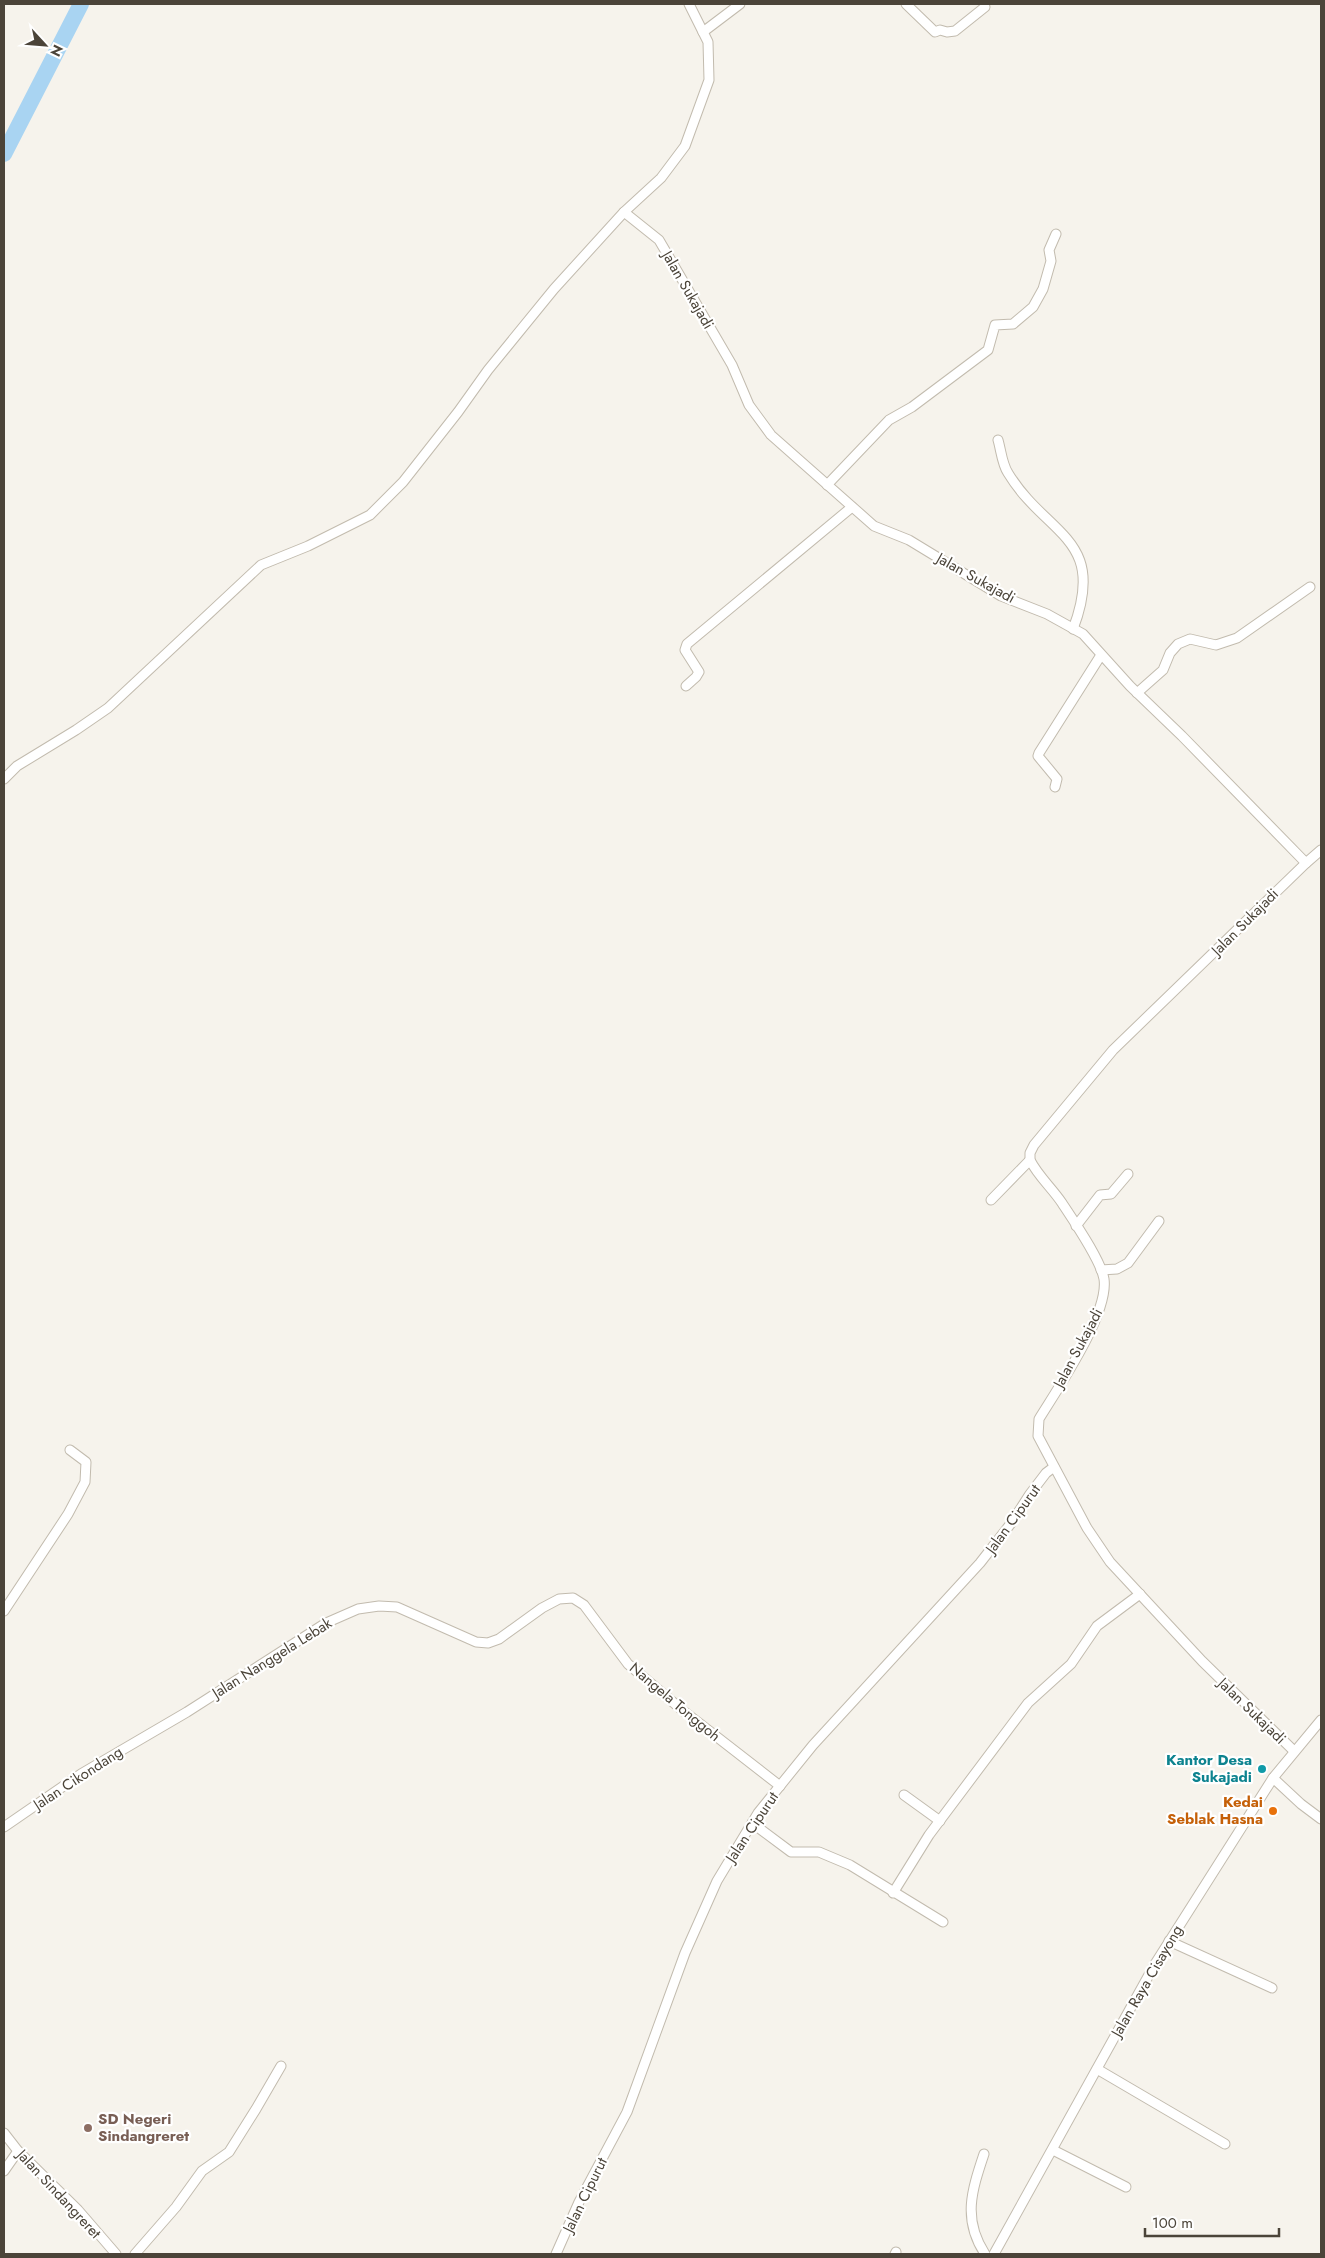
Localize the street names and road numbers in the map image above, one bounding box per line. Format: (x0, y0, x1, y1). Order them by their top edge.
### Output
street label: Jalan Sukajadi (656, 245, 719, 333)
street label: Jalan Sukajadi (931, 546, 1019, 609)
street label: Jalan Sukajadi (1205, 883, 1284, 962)
street label: Jalan Sukajadi (1047, 1304, 1108, 1393)
street label: Jalan Cipurut (979, 1479, 1046, 1560)
street label: Jalan Nanggela Lebak (206, 1612, 336, 1705)
street label: Nangela Tonggoh (625, 1657, 725, 1747)
street label: Jalan Sukajadi (1212, 1671, 1291, 1749)
street label: Jalan Cikondang (27, 1741, 127, 1816)
street label: Jalan Cipurut (719, 1787, 784, 1868)
street label: Jalan Raya Cisayong (1105, 1921, 1188, 2043)
street label: Jalan Sindangreret (10, 2143, 107, 2244)
street label: Jalan Cipurut (556, 2153, 613, 2238)

